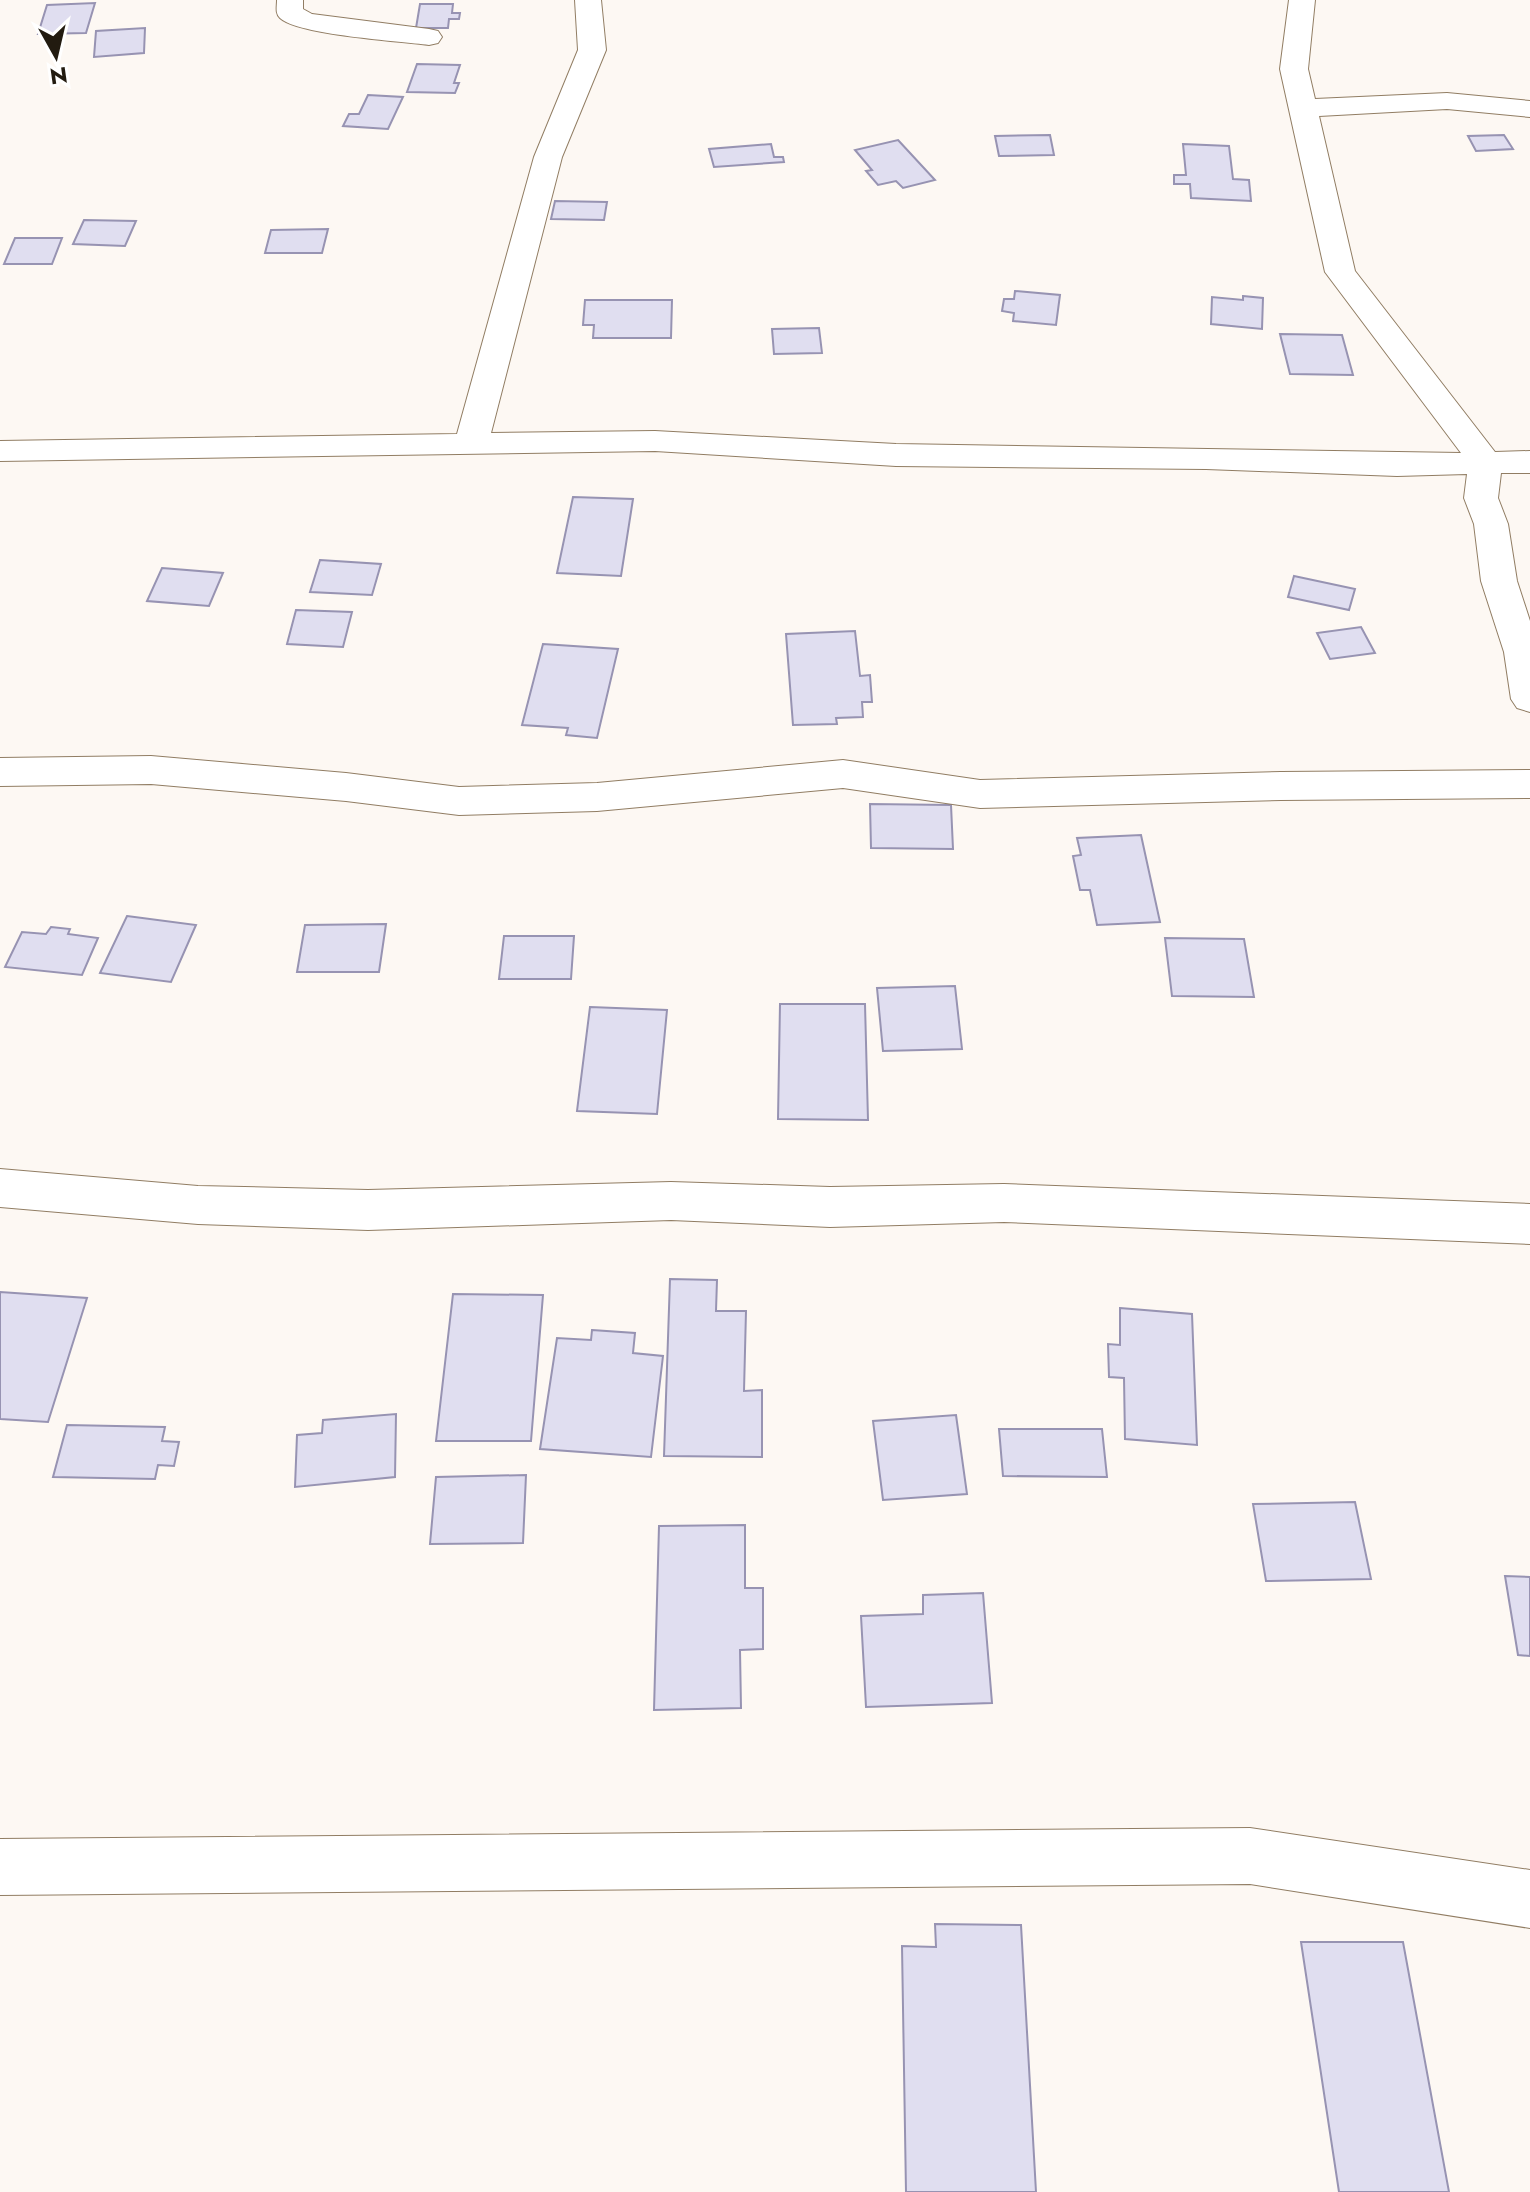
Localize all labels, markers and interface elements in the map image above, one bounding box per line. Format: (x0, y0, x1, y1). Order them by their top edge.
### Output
north arrow (16, 16, 96, 96)
text: N (48, 59, 70, 93)

